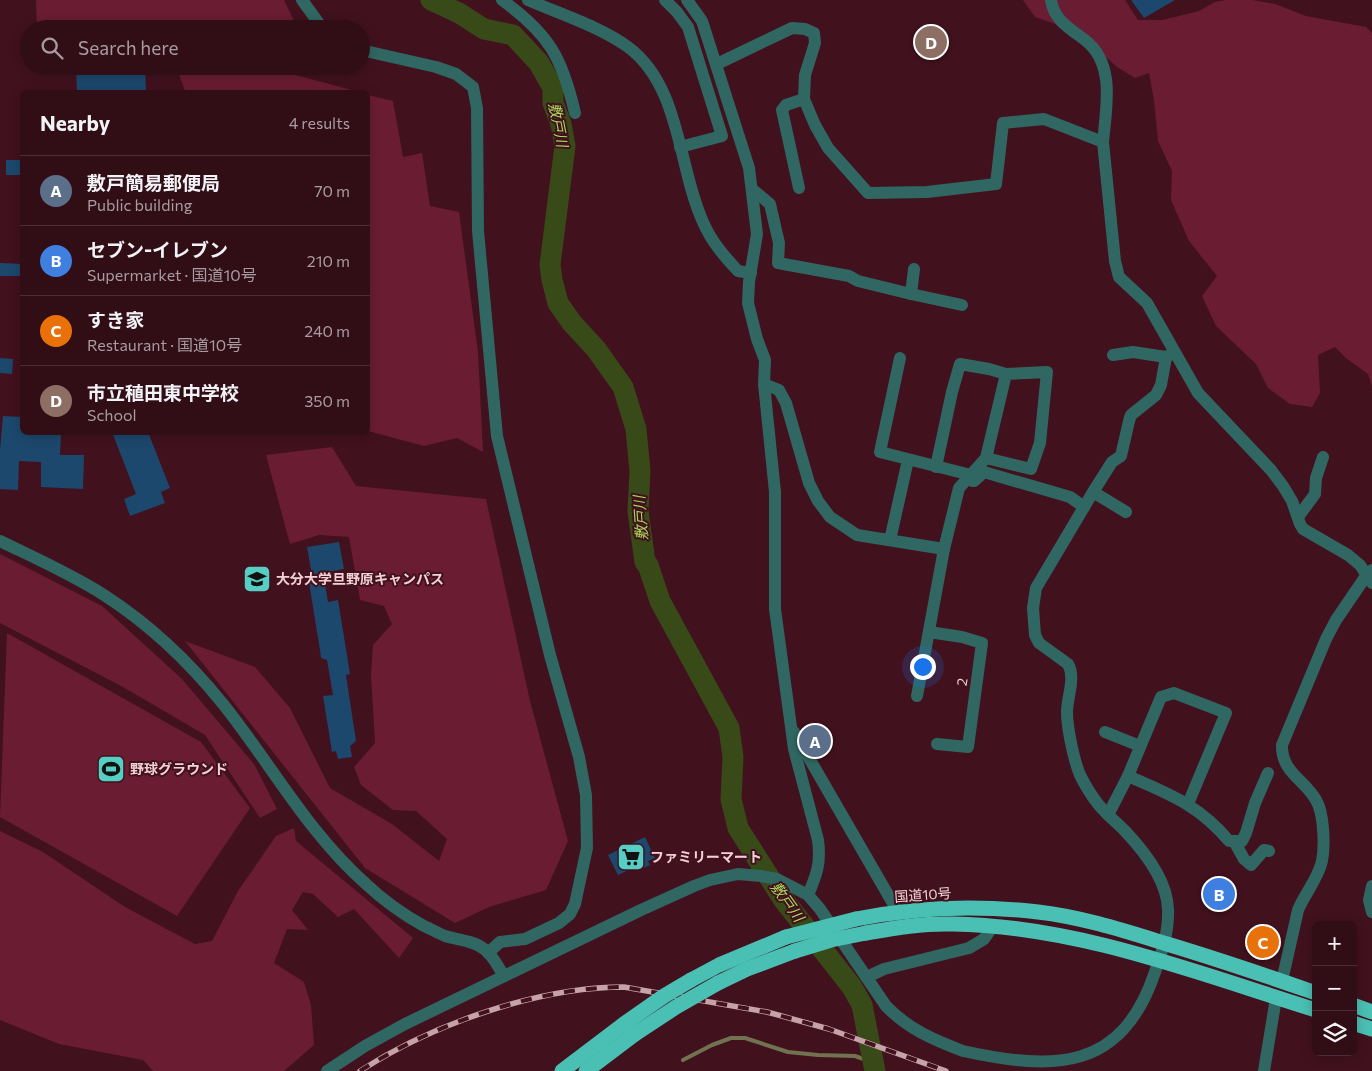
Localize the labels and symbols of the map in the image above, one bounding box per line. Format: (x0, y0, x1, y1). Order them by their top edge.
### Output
pin: D (915, 23, 947, 61)
water label: 敷戸川 (546, 101, 572, 151)
water label: 敷戸川 (629, 493, 651, 541)
school or university icon: 大分大学旦野原キャンパス (242, 564, 272, 594)
place label: 大分大学旦野原キャンパス (276, 570, 444, 587)
your location (910, 654, 936, 680)
street label: 2 (953, 677, 970, 687)
pin: A (799, 722, 831, 760)
sports icon: 野球グラウンド (96, 754, 126, 784)
place label: 野球グラウンド (130, 760, 228, 777)
supermarket icon: ファミリーマート (616, 842, 646, 872)
place label: ファミリーマート (650, 848, 762, 865)
pin: B (1203, 875, 1235, 913)
water label: 敷戸川 (767, 878, 809, 927)
street label: 国道10号 (894, 884, 952, 905)
pin: C (1247, 923, 1279, 961)

